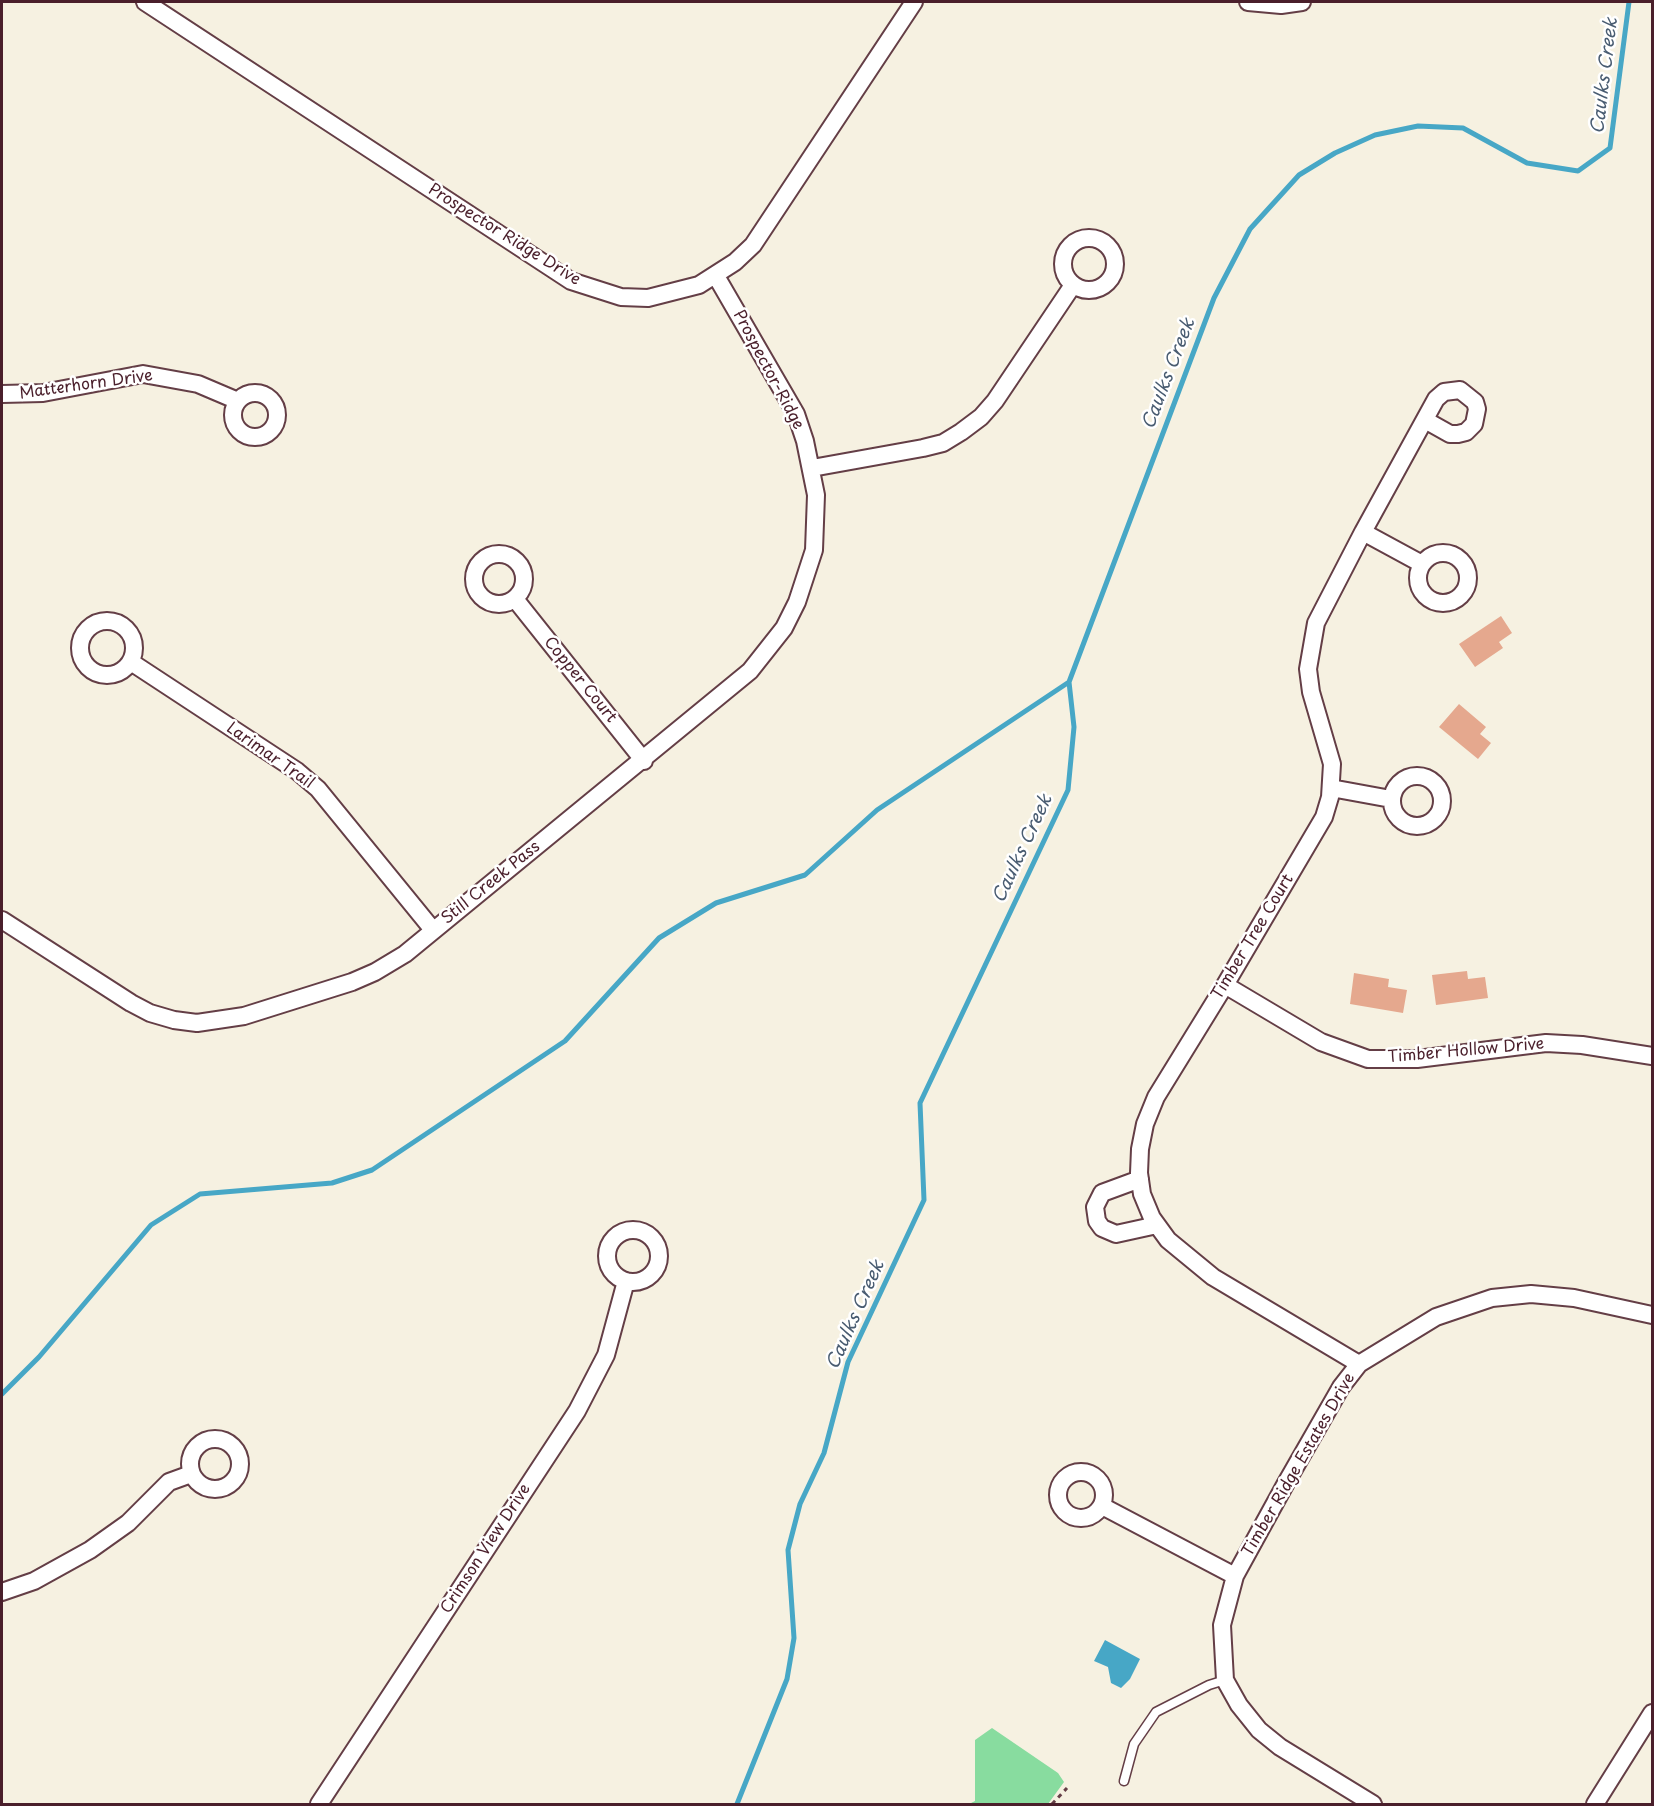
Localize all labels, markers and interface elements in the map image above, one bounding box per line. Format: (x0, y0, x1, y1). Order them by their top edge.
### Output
water label: Caulks Creek (1587, 17, 1623, 135)
street label: Prospector Ridge Drive (424, 180, 584, 290)
street label: Prospector-Ridge (728, 307, 808, 433)
water label: Caulks Creek (1138, 316, 1200, 432)
street label: Matterhorn Drive (18, 366, 154, 404)
street label: Copper Court (539, 633, 621, 727)
street label: Larimar Trail (223, 719, 317, 793)
water label: Caulks Creek (989, 791, 1057, 907)
street label: Still Creek Pass (438, 837, 544, 929)
street label: Timber Tree Court (1208, 871, 1298, 1003)
street label: Timber Hollow Drive (1387, 1035, 1545, 1067)
water label: Caulks Creek (822, 1257, 890, 1373)
street label: Timber Ridge Estates Drive (1239, 1370, 1359, 1560)
street label: Crimson View Drive (437, 1481, 535, 1617)

